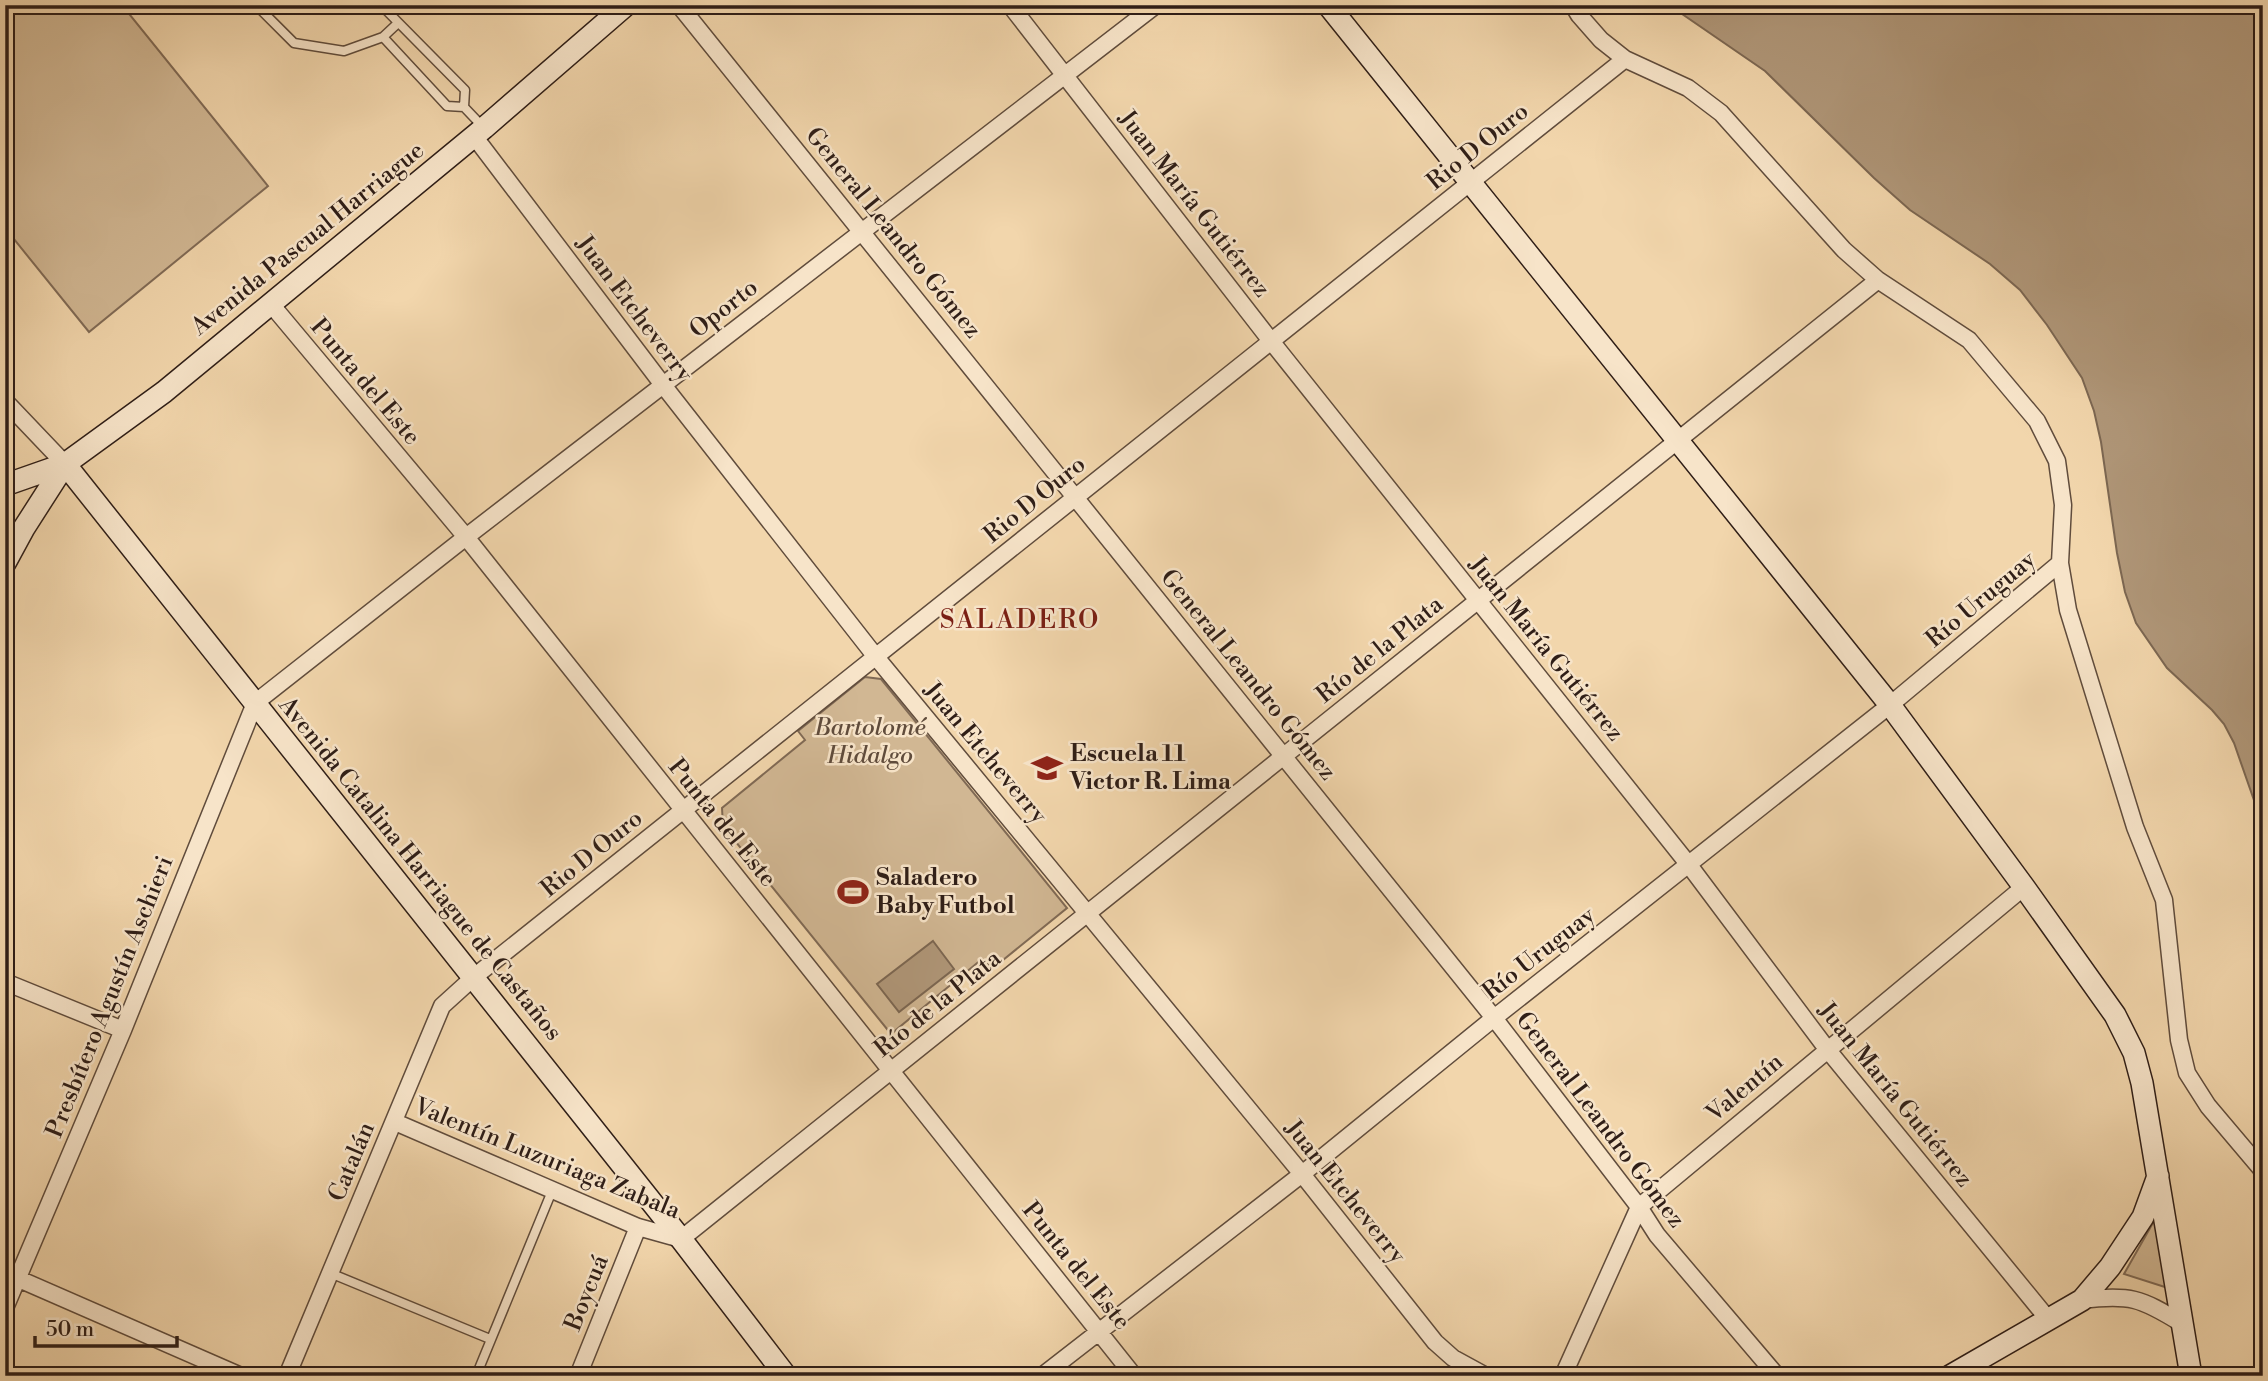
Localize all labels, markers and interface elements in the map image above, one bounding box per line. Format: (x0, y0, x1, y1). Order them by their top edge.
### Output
street label: Rio D Ouro (1421, 97, 1535, 197)
street label: Juan María Gutiérrez (1111, 104, 1276, 304)
street label: General Leandro Gómez (799, 121, 987, 345)
street label: Avenida Pascual Harriague (185, 136, 431, 343)
street label: Juan Etcheverry (569, 229, 699, 389)
street label: Oporto (684, 273, 764, 345)
street label: Punta del Este (303, 313, 427, 451)
street label: Rio D Ouro (978, 450, 1092, 550)
street label: Río Uruguay (1920, 545, 2042, 655)
street label: Juan María Gutiérrez (1462, 550, 1630, 747)
street label: General Leandro Gómez (1154, 563, 1342, 787)
street label: Río de la Plata (1311, 589, 1450, 710)
district label: SALADERO (940, 604, 1100, 636)
street label: Juan Etcheverry (916, 675, 1053, 830)
street label: Avenida Catalina Harriague de Castaños (271, 690, 568, 1047)
park label: Bartolomé Hidalgo (813, 713, 927, 771)
place label: Escuela 11 Victor R. Lima (1069, 739, 1232, 797)
school or university icon: Escuela 11 Victor R. Lima (1030, 751, 1064, 785)
street label: Punta del Este (661, 753, 783, 893)
street label: Rio D Ouro (535, 804, 649, 904)
street label: Presbítero Agustín Aschieri (40, 852, 180, 1142)
place label: Saladero Baby Futbol (876, 863, 1015, 921)
sports icon: Saladero Baby Futbol (836, 875, 870, 909)
street label: Río Uruguay (1477, 901, 1602, 1007)
street label: Río de la Plata (869, 943, 1008, 1064)
street label: Juan María Gutiérrez (1811, 996, 1979, 1193)
street label: General Leandro Gómez (1509, 1006, 1691, 1234)
street label: Valentín (1700, 1047, 1790, 1130)
street label: Valentín Luzuriaga Zabala (409, 1091, 685, 1227)
street label: Juan Etcheverry (1277, 1113, 1412, 1270)
street label: Catalán (322, 1118, 382, 1206)
street label: Punta del Este (1015, 1196, 1137, 1336)
street label: Boycuá (558, 1250, 616, 1336)
scale bar (35, 1304, 177, 1348)
text: 50 m (46, 1317, 94, 1343)

